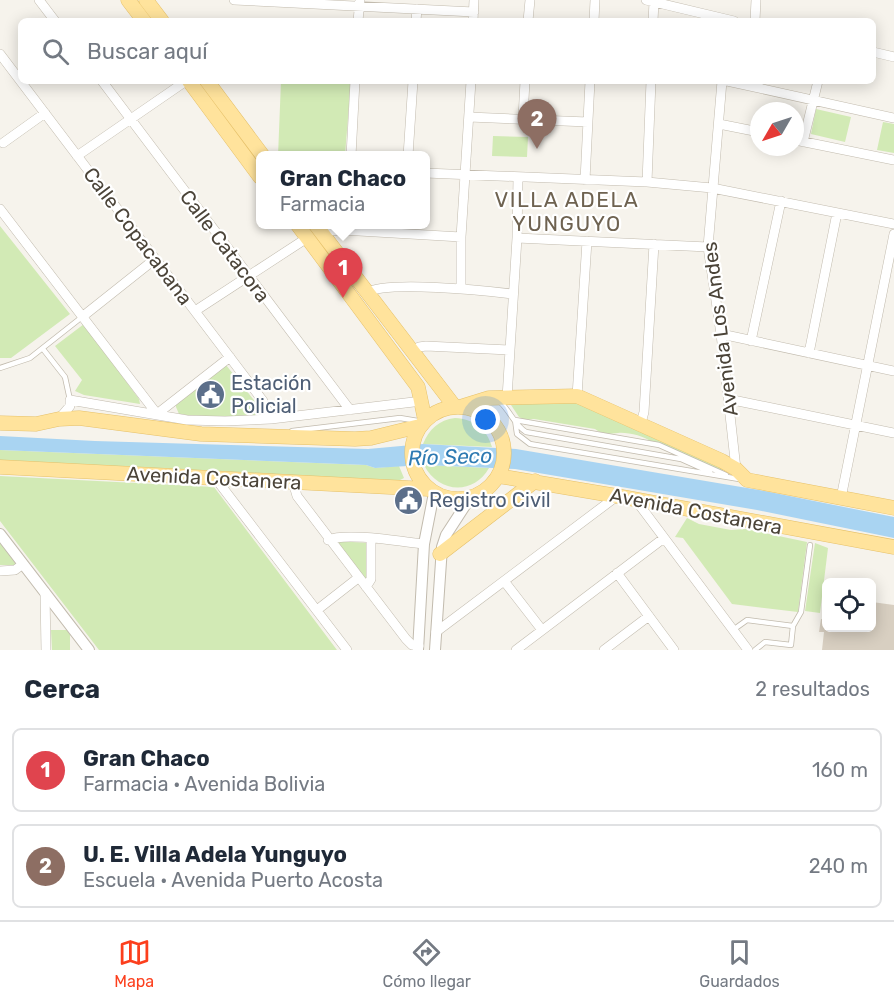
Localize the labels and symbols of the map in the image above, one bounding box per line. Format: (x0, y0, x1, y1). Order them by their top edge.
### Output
pin: 2 (518, 100, 556, 149)
north arrow (750, 102, 804, 156)
street label: Calle Copacabana (78, 162, 198, 310)
street label: Calle Catacora (175, 185, 275, 307)
district label: VILLA ADELA YUNGUYO (495, 187, 639, 236)
street label: Avenida Los Andes (697, 240, 743, 418)
pin: 1 (324, 248, 362, 298)
place label: Estación Policial (231, 371, 312, 418)
public building icon: Estación Policial (194, 378, 226, 410)
your location (471, 405, 500, 434)
water label: Río Seco (407, 443, 493, 470)
street label: Avenida Costanera (126, 461, 302, 495)
street label: Avenida Costanera (608, 483, 784, 539)
public building icon: Registro Civil (392, 484, 424, 516)
place label: Registro Civil (429, 488, 551, 512)

